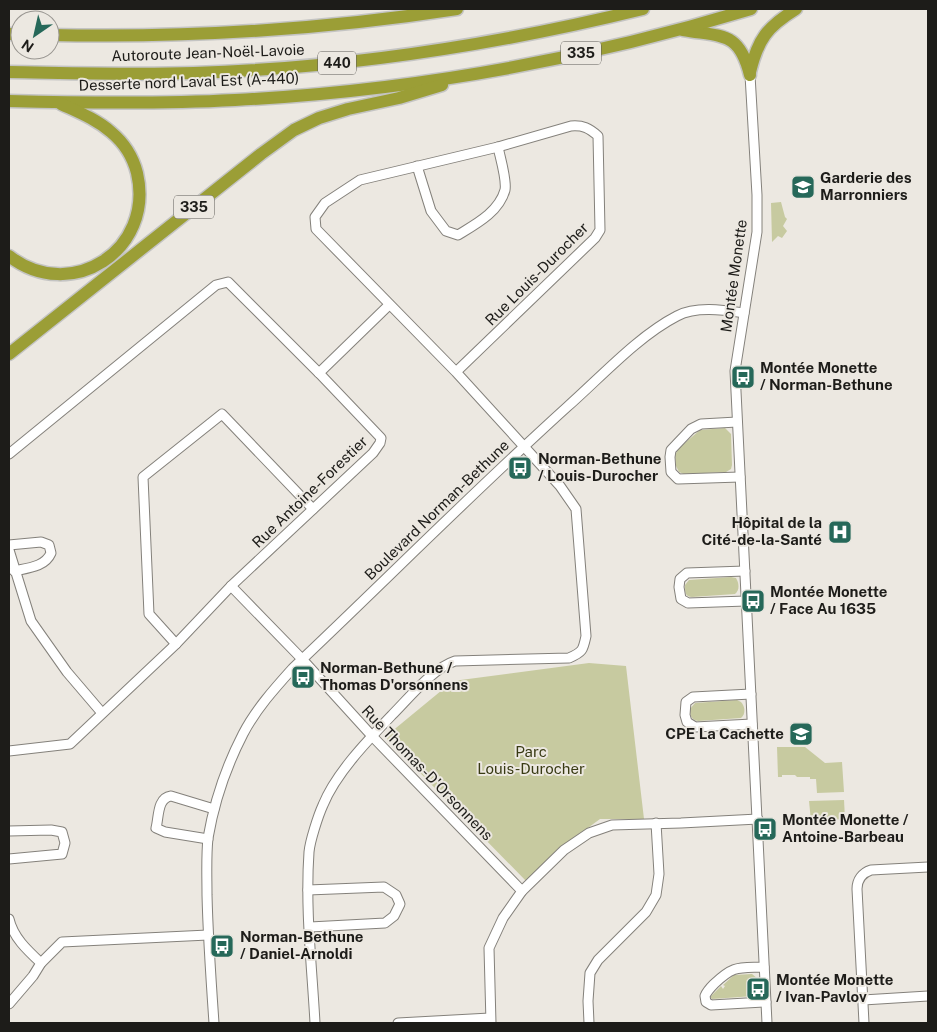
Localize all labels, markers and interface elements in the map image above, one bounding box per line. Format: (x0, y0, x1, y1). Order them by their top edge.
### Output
north arrow (10, 10, 60, 60)
text: N (19, 36, 37, 55)
street label: Autoroute Jean-Noël-Lavoie (111, 41, 305, 64)
road number: 335 (561, 42, 601, 64)
road number: 440 (318, 52, 356, 74)
street label: Desserte nord Laval Est (A-440) (78, 69, 300, 94)
place label: Garderie des Marronniers (820, 169, 912, 203)
school or university icon: Garderie des Marronniers (790, 174, 816, 200)
road number: 335 (174, 196, 214, 218)
street label: Montée Monette (717, 218, 750, 333)
street label: Rue Louis-Durocher (482, 219, 592, 329)
place label: Montée Monette / Norman-Bethune (760, 359, 893, 393)
bus stop icon: Montée Monette / Norman-Bethune (730, 364, 756, 390)
street label: Rue Antoine-Forestier (249, 432, 371, 551)
street label: Boulevard Norman-Bethune (361, 436, 512, 583)
place label: Norman-Bethune / Louis-Durocher (538, 450, 661, 484)
bus stop icon: Norman-Bethune / Louis-Durocher (507, 455, 533, 481)
place label: Hôpital de la Cité-de-la-Santé (701, 514, 822, 548)
hospital icon: Hôpital de la Cité-de-la-Santé (827, 519, 853, 545)
place label: Montée Monette / Face Au 1635 (770, 583, 887, 617)
bus stop icon: Montée Monette / Face Au 1635 (740, 588, 766, 614)
place label: Norman-Bethune / Thomas D'orsonnens (320, 659, 468, 693)
bus stop icon: Norman-Bethune / Thomas D'orsonnens (290, 664, 316, 690)
street label: Rue Thomas-D'Orsonnens (358, 702, 496, 844)
school or university icon: CPE La Cachette (788, 721, 814, 747)
place label: CPE La Cachette (665, 725, 784, 742)
park label: Parc Louis-Durocher (477, 743, 585, 777)
place label: Montée Monette / Antoine-Barbeau (782, 811, 909, 845)
bus stop icon: Montée Monette / Antoine-Barbeau (752, 816, 778, 842)
place label: Norman-Bethune / Daniel-Arnoldi (240, 928, 363, 962)
bus stop icon: Norman-Bethune / Daniel-Arnoldi (209, 933, 235, 959)
place label: Montée Monette / Ivan-Pavlov (776, 971, 893, 1005)
bus stop icon: Montée Monette / Ivan-Pavlov (745, 976, 771, 1002)

